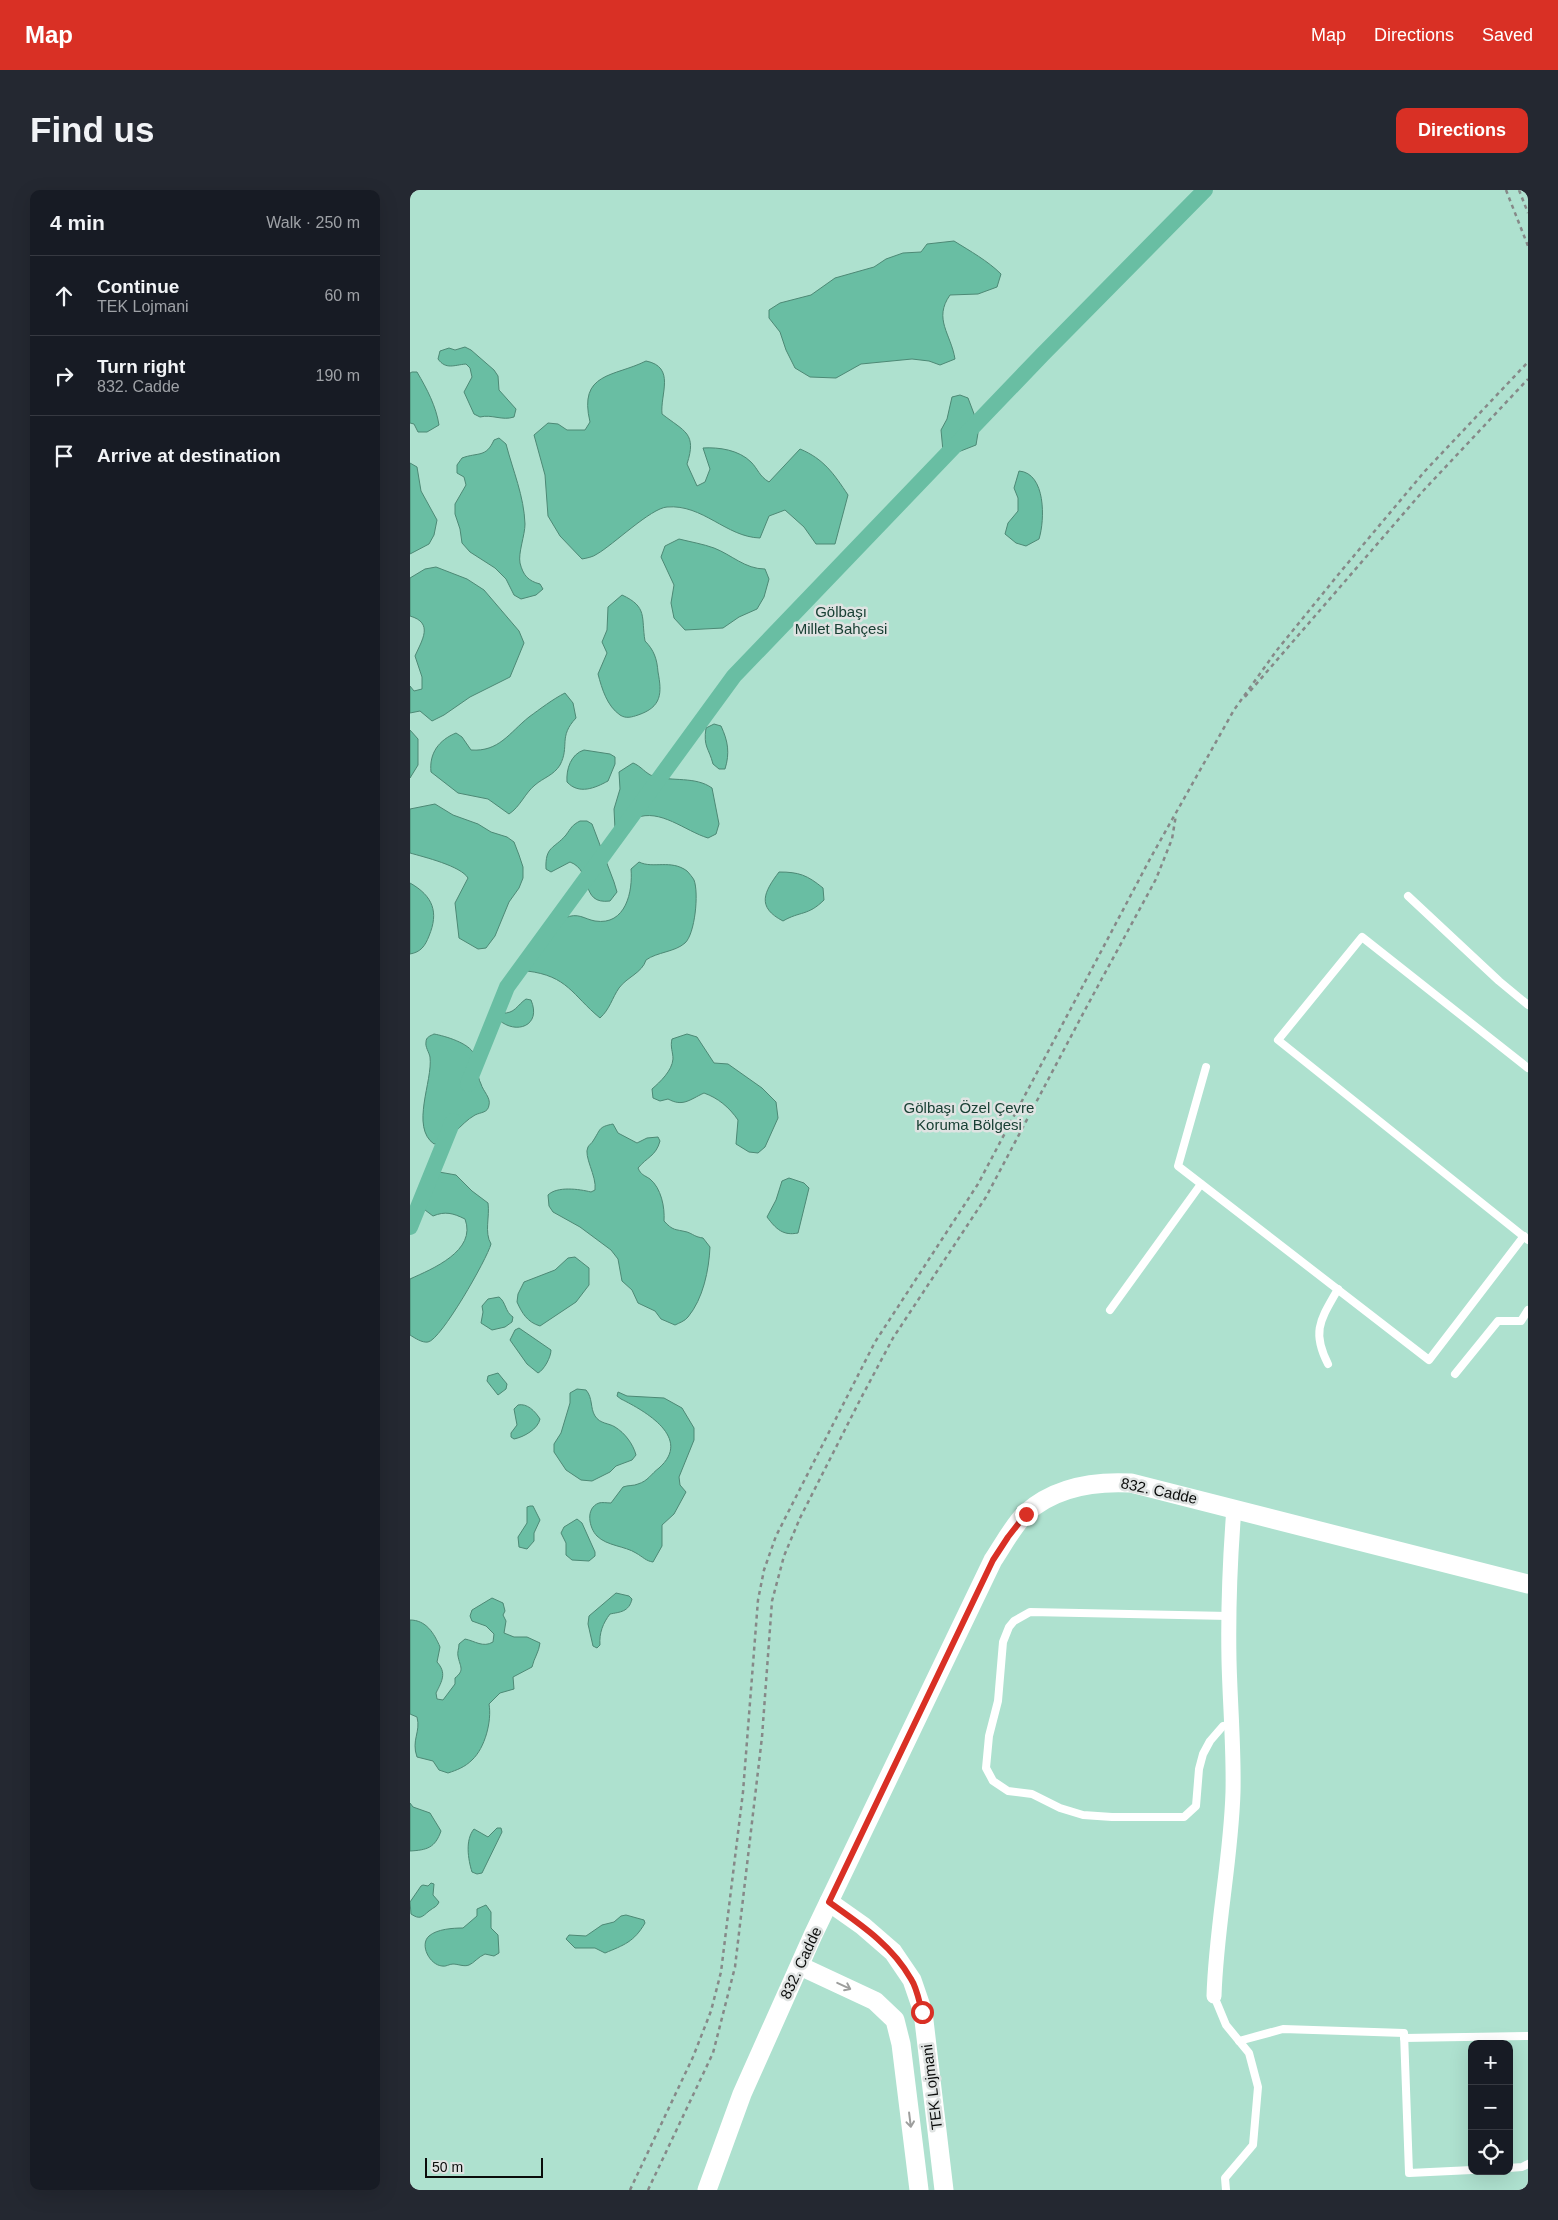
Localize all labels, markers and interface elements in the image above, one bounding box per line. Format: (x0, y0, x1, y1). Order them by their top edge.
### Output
text: Map (25, 21, 73, 48)
text: Map (1311, 25, 1346, 45)
text: Directions (1374, 25, 1454, 45)
text: Saved (1482, 25, 1533, 45)
button: Directions (1396, 108, 1528, 153)
text: Find us (30, 110, 154, 149)
text: 4 min (50, 211, 105, 234)
text: Walk · 250 m (266, 214, 360, 231)
text: Continue (97, 276, 179, 297)
icon: ahead (50, 282, 78, 310)
text: 60 m (324, 287, 360, 304)
text: TEK Lojmani (97, 298, 189, 315)
text: Turn right (97, 356, 185, 377)
icon: right (50, 362, 78, 390)
text: 190 m (316, 367, 360, 384)
text: 832. Cadde (97, 378, 180, 395)
icon: arrive (50, 442, 78, 470)
text: Arrive at destination (97, 445, 281, 466)
park label: Gölbaşı Millet Bahçesi (795, 603, 887, 637)
park label: Gölbaşı Özel Çevre Koruma Bölgesi (904, 1099, 1034, 1133)
street label: 832. Cadde (1119, 1474, 1199, 1507)
route end (1015, 1503, 1038, 1526)
street label: 832. Cadde (776, 1924, 825, 2002)
one-way arrow (836, 1982, 851, 1992)
route start (911, 2001, 934, 2024)
map controls (1468, 2040, 1513, 2175)
button: + (1468, 2040, 1513, 2085)
street label: TEK Lojmani (918, 2043, 945, 2131)
button: − (1468, 2085, 1513, 2130)
one-way arrow (906, 2111, 916, 2127)
button: locate (1468, 2130, 1513, 2175)
scale bar (425, 2155, 542, 2178)
text: 50 m (432, 2159, 463, 2175)

